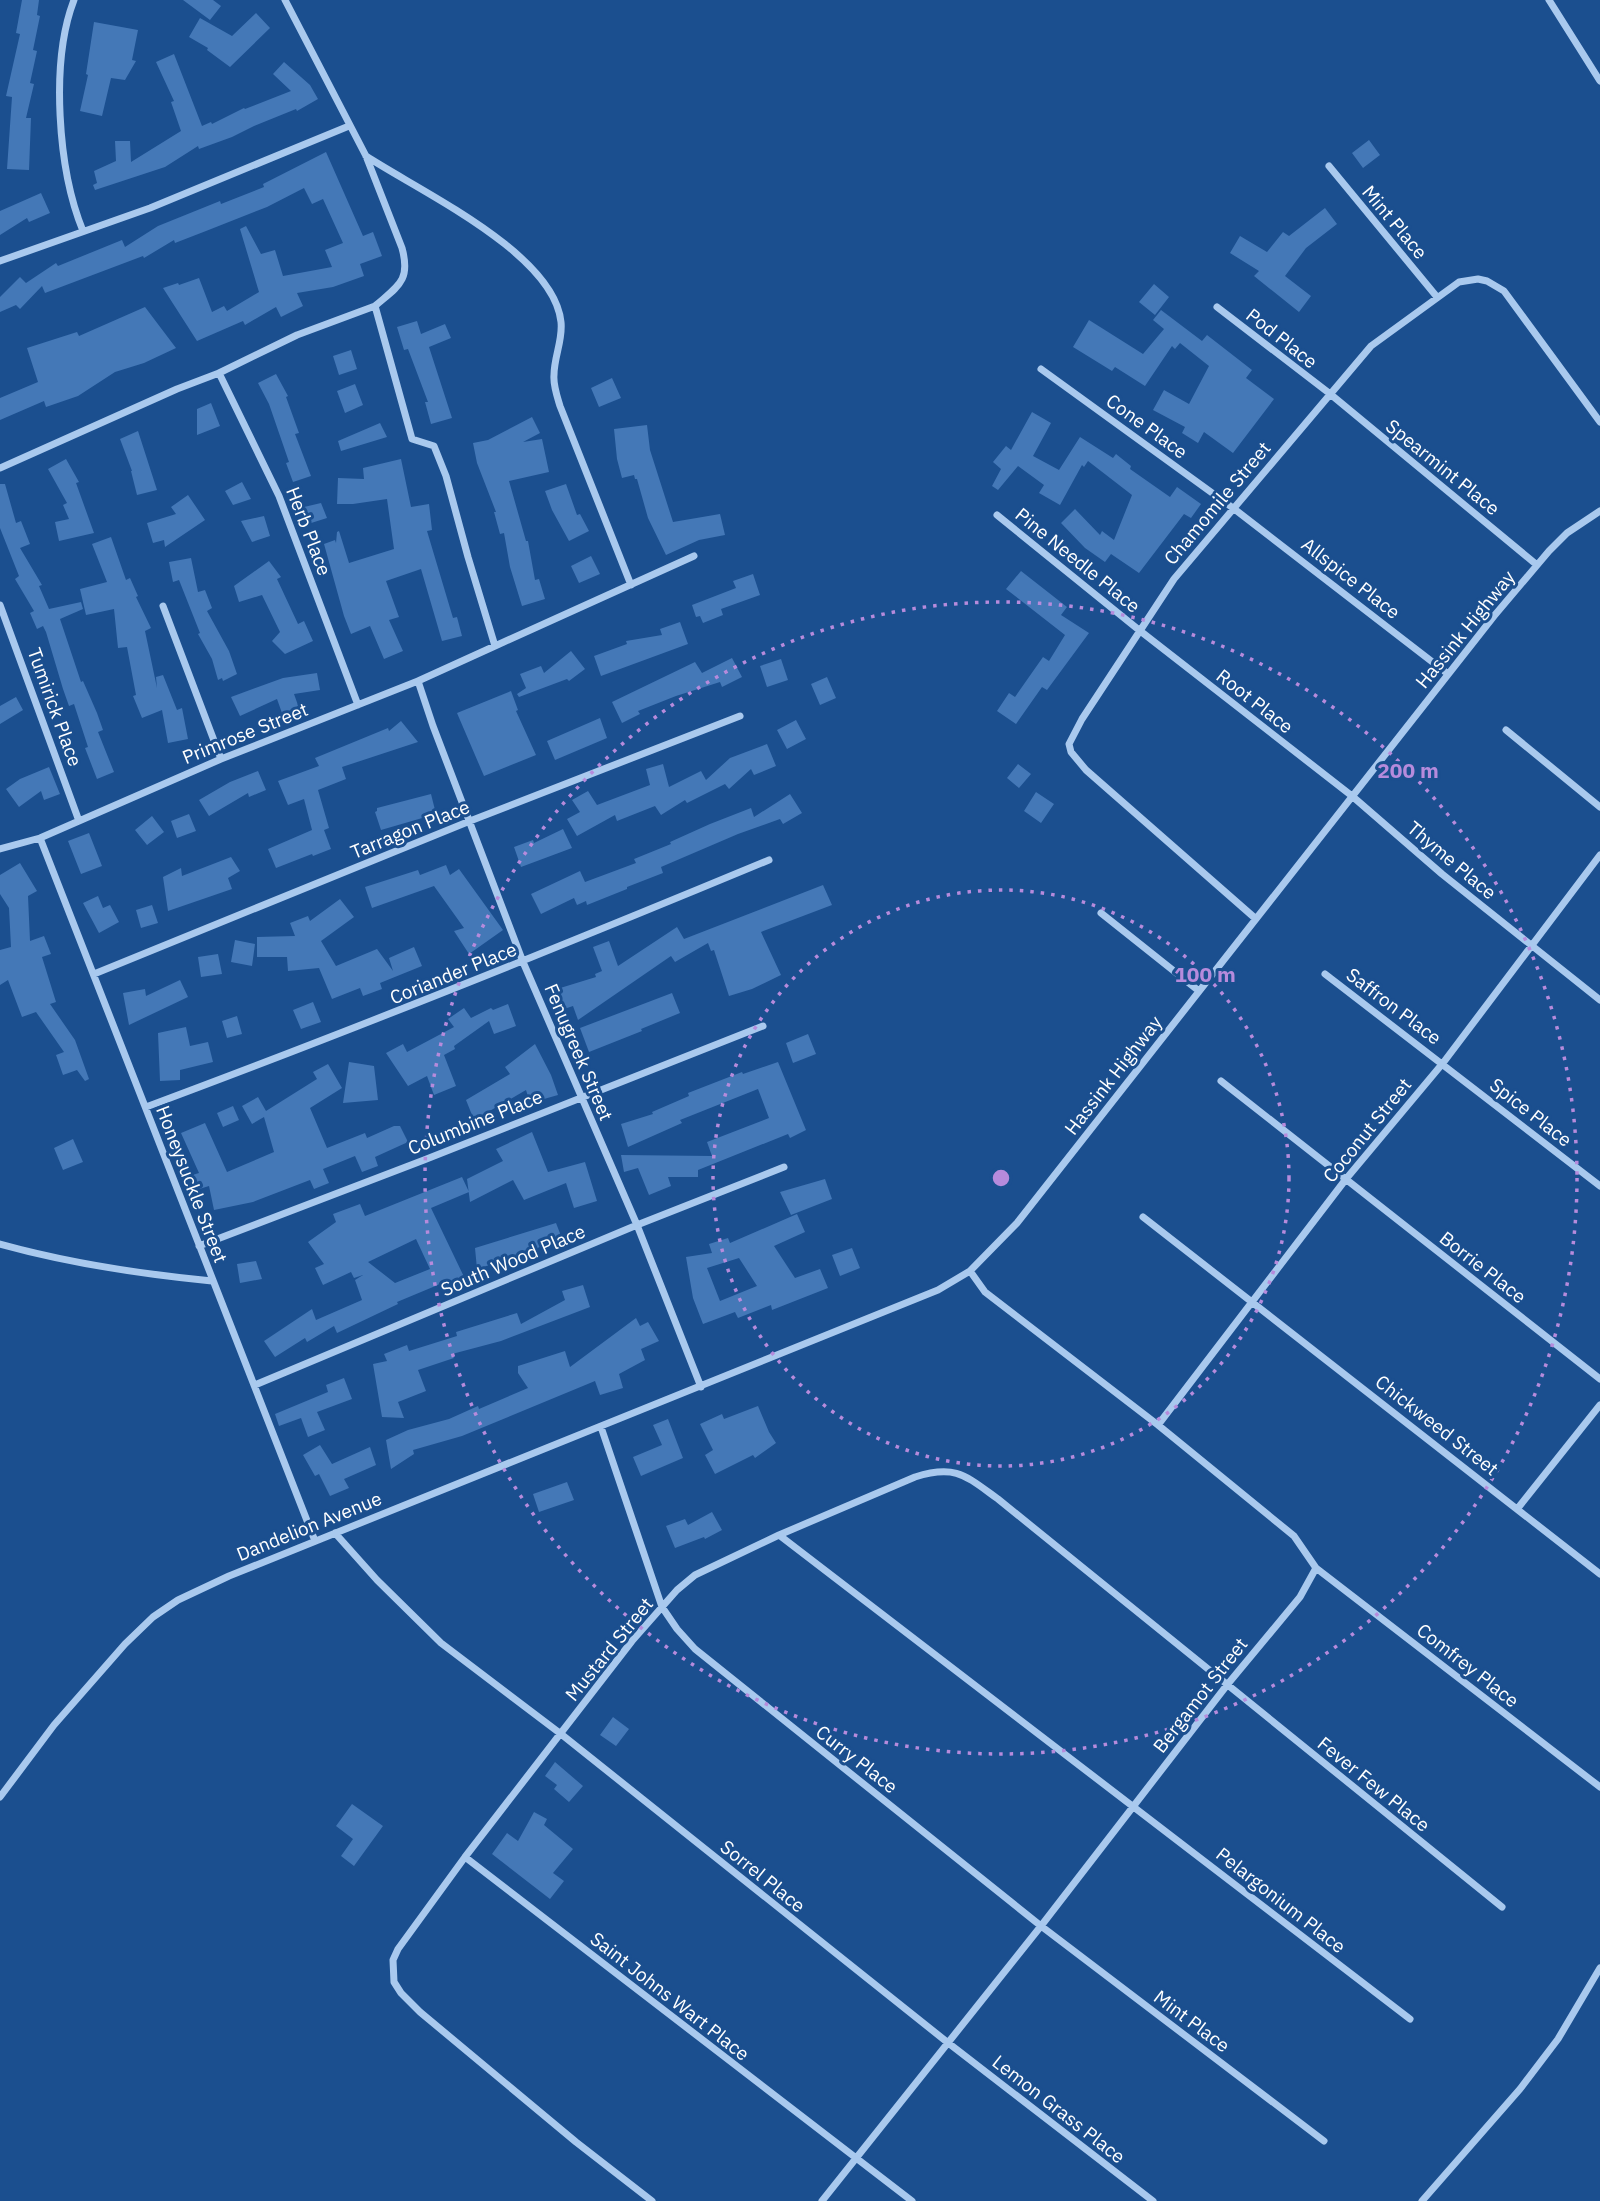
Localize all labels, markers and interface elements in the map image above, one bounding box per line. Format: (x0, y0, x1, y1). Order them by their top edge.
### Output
street label: Mint Place (1357, 180, 1433, 264)
street label: Pod Place (1242, 303, 1322, 373)
street label: Cone Place (1102, 388, 1192, 464)
street label: Spearmint Place (1381, 414, 1505, 520)
street label: Chamomile Street (1158, 436, 1276, 570)
street label: Herb Place (281, 483, 337, 579)
street label: Pine Needle Place (1011, 502, 1145, 618)
street label: Allspice Place (1297, 532, 1405, 624)
street label: Hassink Highway (1410, 565, 1520, 693)
street label: Tumirick Place (22, 644, 88, 770)
street label: Root Place (1212, 664, 1298, 738)
street label: Primrose Street (179, 697, 311, 769)
text: 200 m (1377, 756, 1439, 784)
street label: Tarragon Place (347, 794, 473, 864)
street label: Thyme Place (1402, 816, 1502, 904)
street label: Coriander Place (386, 937, 520, 1009)
text: 100 m (1174, 960, 1236, 988)
street label: Saffron Place (1342, 962, 1446, 1050)
street label: Fenugreek Street (539, 980, 619, 1124)
street label: Hassink Highway (1059, 1010, 1167, 1139)
street label: Spice Place (1485, 1072, 1577, 1152)
street label: Coconut Street (1318, 1073, 1416, 1187)
street label: Columbine Place (404, 1084, 546, 1160)
street label: Honeysuckle Street (151, 1102, 233, 1266)
centre of rings (989, 1166, 1013, 1190)
street label: South Wood Place (437, 1219, 589, 1301)
street label: Borrie Place (1435, 1226, 1531, 1308)
street label: Chickweed Street (1371, 1369, 1503, 1481)
street label: Dandelion Avenue (233, 1486, 385, 1566)
street label: Mustard Street (560, 1592, 658, 1706)
street label: Comfrey Place (1412, 1618, 1524, 1712)
street label: Bergamot Street (1147, 1632, 1253, 1758)
street label: Curry Place (811, 1720, 903, 1798)
street label: Fever Few Place (1313, 1731, 1435, 1837)
street label: Sorrel Place (716, 1834, 810, 1918)
street label: Pelargonium Place (1211, 1842, 1351, 1958)
street label: Saint Johns Wart Place (586, 1926, 754, 2066)
street label: Mint Place (1149, 1985, 1235, 2057)
street label: Lemon Grass Place (988, 2050, 1130, 2168)

